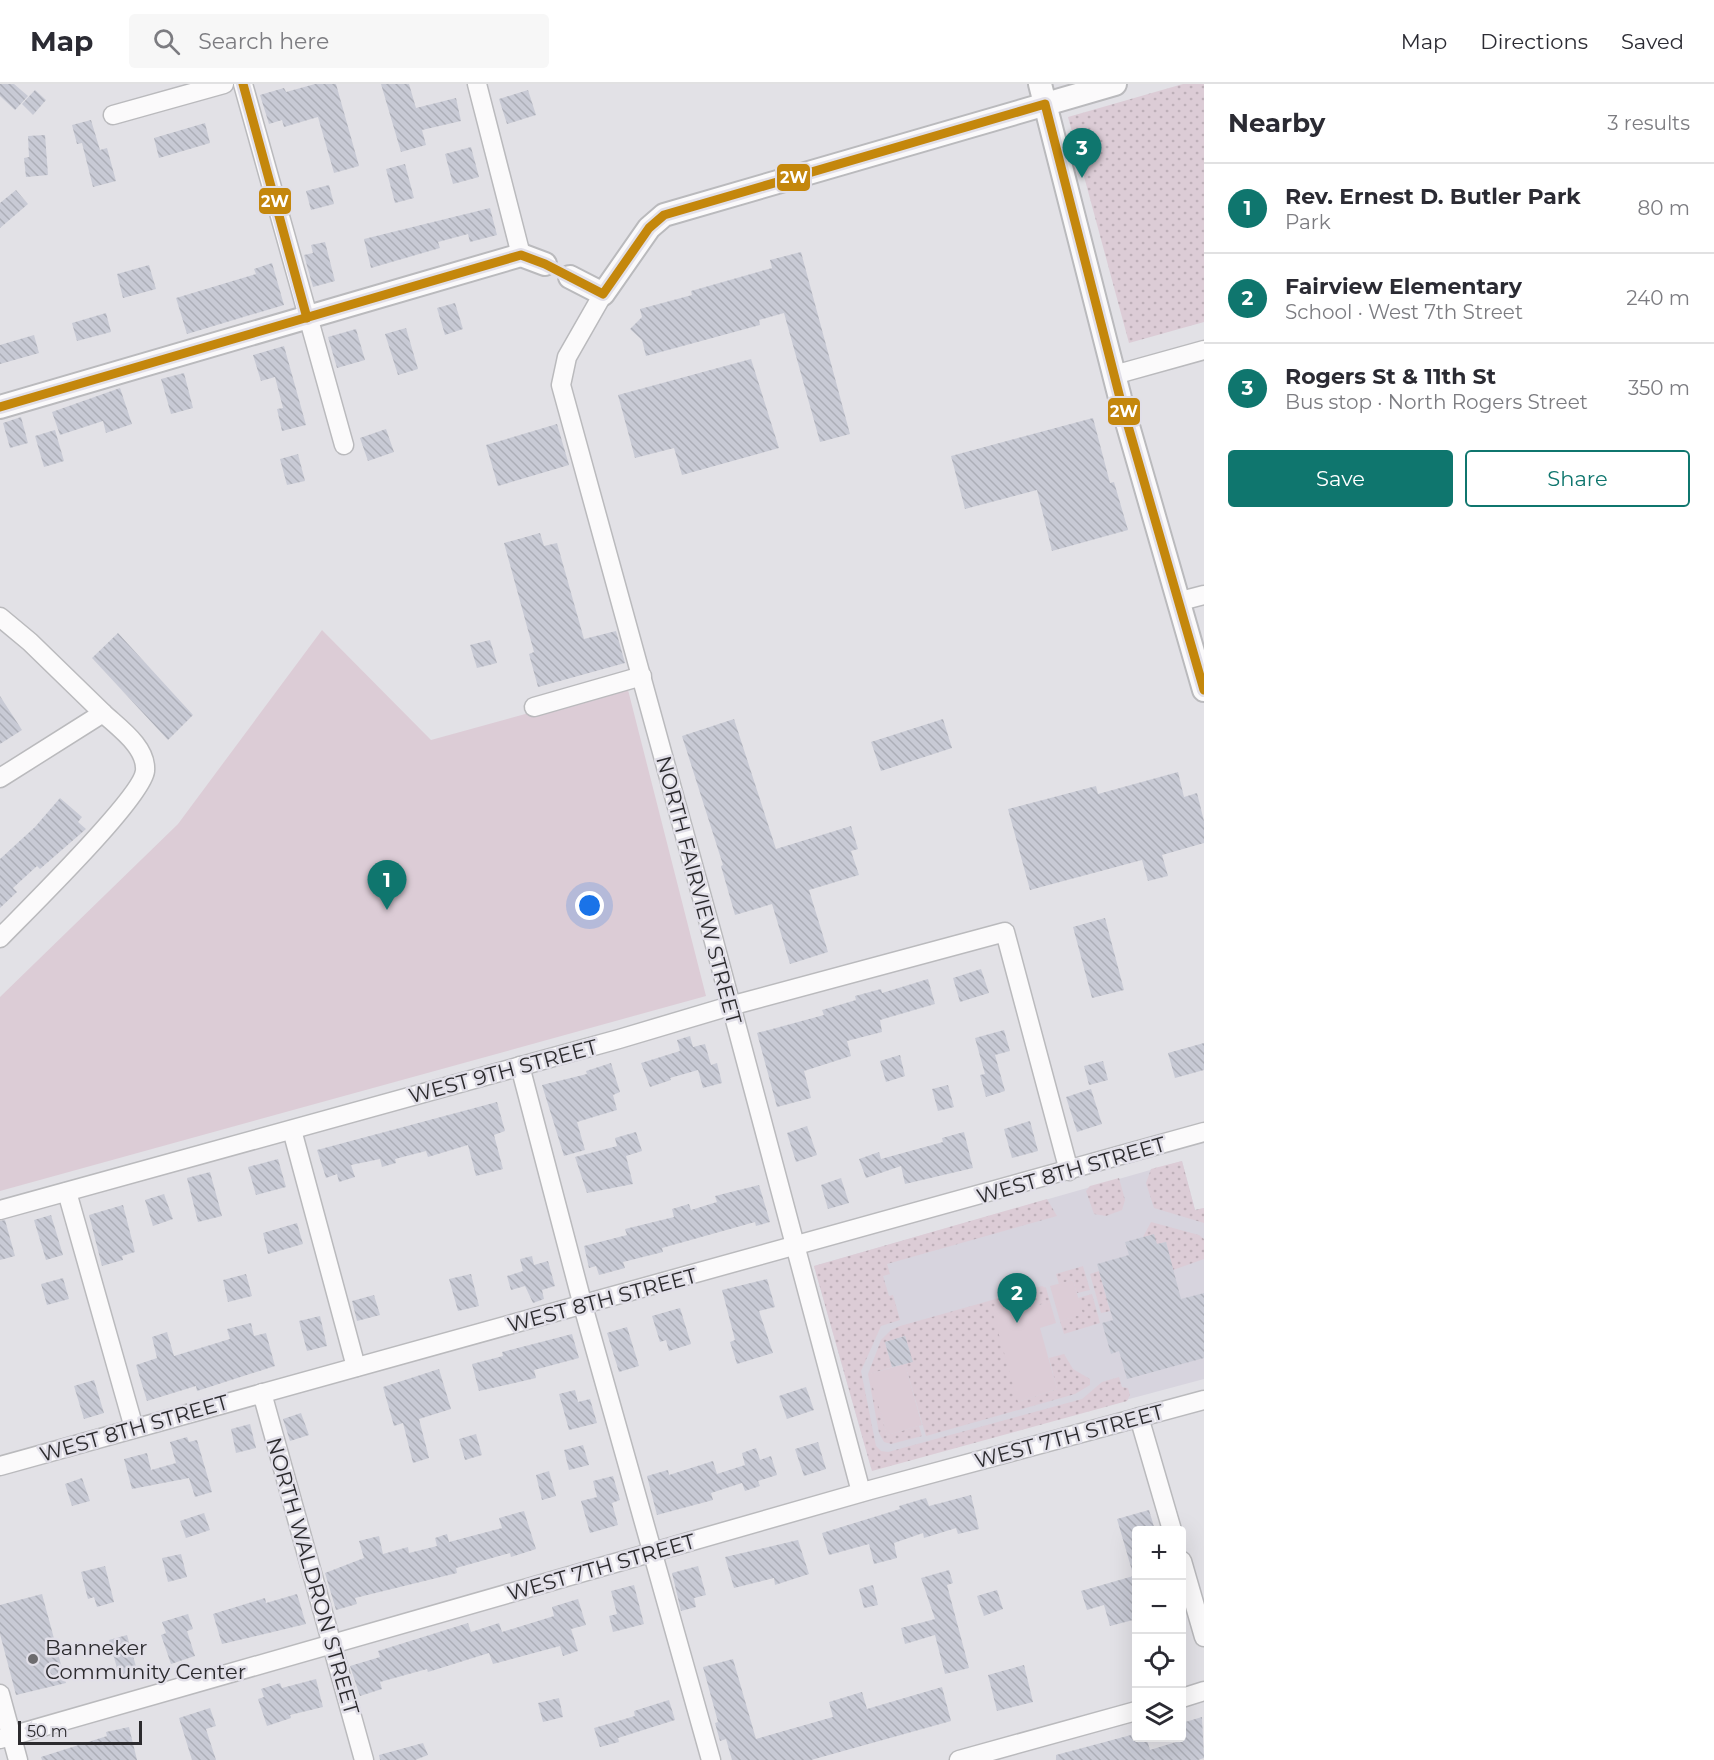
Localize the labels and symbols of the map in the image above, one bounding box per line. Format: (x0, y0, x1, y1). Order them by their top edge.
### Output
pin: 3 (1062, 128, 1102, 178)
line badge: 2W (776, 163, 811, 192)
text: 2W (780, 168, 808, 187)
line badge: 2W (258, 187, 292, 215)
text: 2W (261, 192, 289, 211)
line badge: 2W (1107, 397, 1141, 426)
text: 2W (1110, 402, 1138, 421)
street label: NORTH FAIRVIEW STREET (651, 753, 747, 1027)
pin: 1 (368, 860, 406, 910)
your location (575, 891, 604, 920)
street label: WEST 9TH STREET (406, 1034, 600, 1108)
street label: WEST 8TH STREET (974, 1131, 1168, 1209)
street label: WEST 8TH STREET (504, 1263, 700, 1337)
pin: 2 (998, 1274, 1036, 1323)
street label: WEST 8TH STREET (37, 1389, 231, 1467)
street label: WEST 7TH STREET (972, 1399, 1166, 1473)
street label: NORTH WALDRON STREET (261, 1435, 365, 1717)
street label: WEST 7TH STREET (504, 1528, 698, 1606)
place label: Banneker Community Center (45, 1635, 246, 1684)
marker: Banneker Community Center (26, 1652, 40, 1666)
scale bar (18, 1718, 142, 1746)

